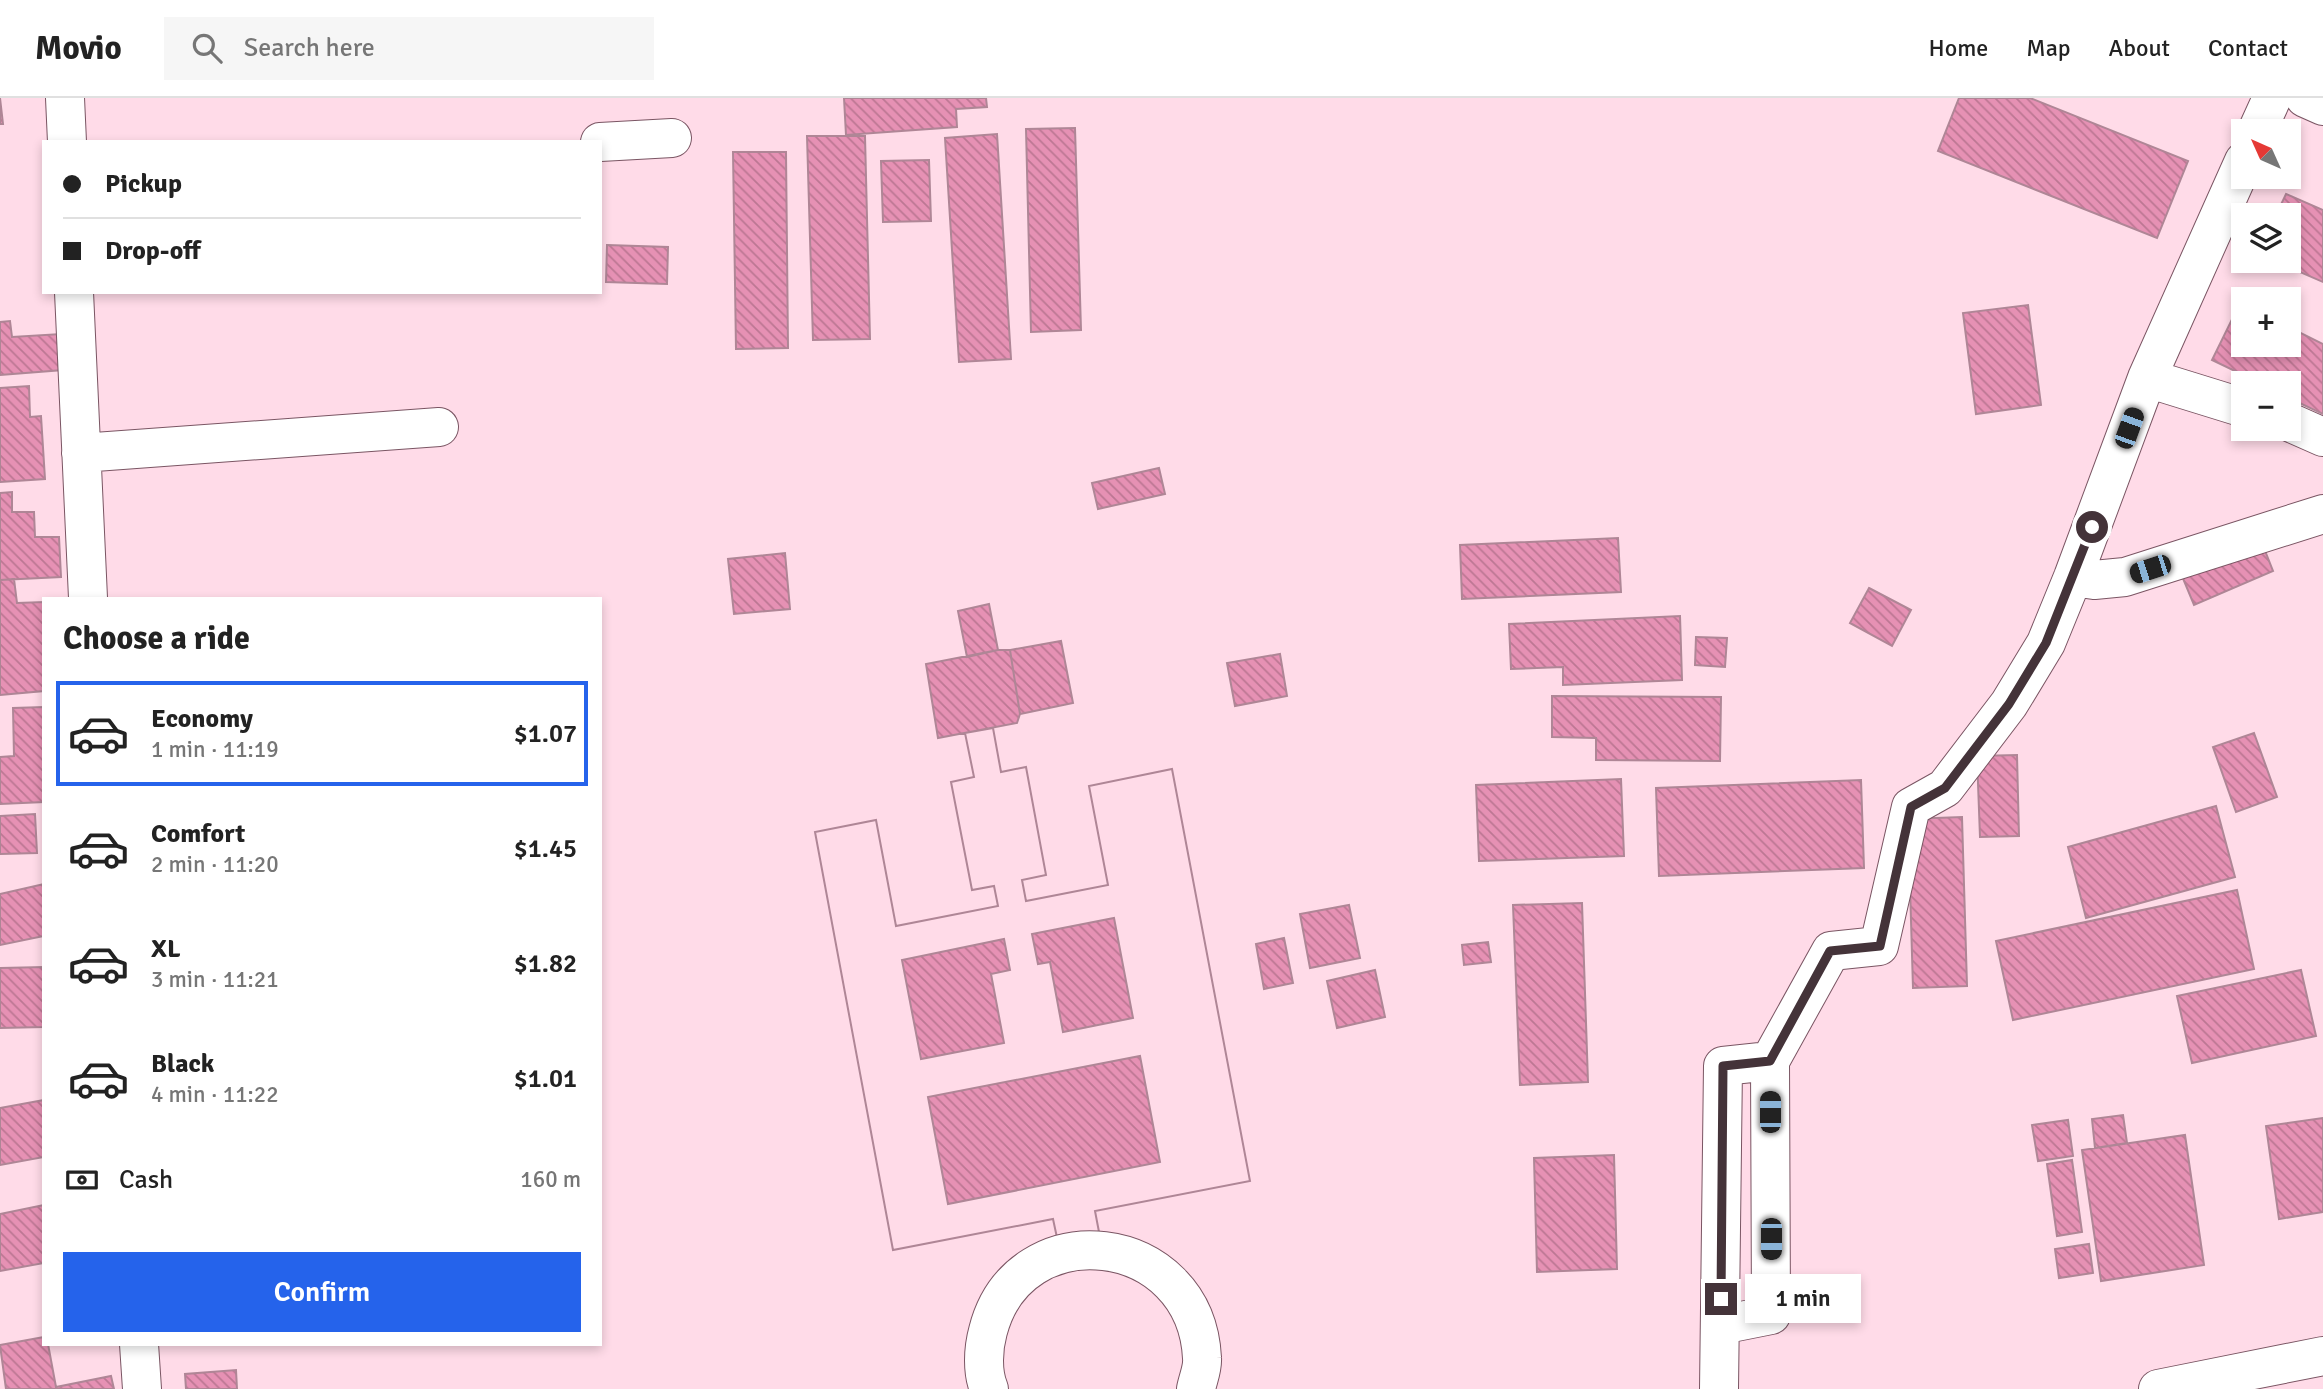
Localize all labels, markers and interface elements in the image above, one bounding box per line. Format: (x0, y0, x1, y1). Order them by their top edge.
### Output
search box (164, 17, 654, 80)
text: Movio (35, 28, 122, 69)
icon: search (188, 29, 226, 67)
text: Search here (244, 32, 375, 64)
text: Home (1928, 33, 1988, 63)
text: Map (2026, 33, 2071, 63)
text: About (2109, 33, 2170, 63)
text: Contact (2208, 33, 2288, 63)
north arrow (2231, 119, 2301, 189)
map controls (2231, 119, 2301, 441)
text: Pickup (105, 168, 182, 200)
button: layers (2231, 203, 2301, 273)
text: Drop-off (105, 235, 201, 267)
button: + (2231, 287, 2301, 357)
button: − (2231, 371, 2301, 441)
car (2112, 405, 2147, 451)
route start (2076, 511, 2108, 543)
car (2127, 553, 2174, 585)
text: Choose a ride (63, 619, 250, 658)
icon: car (67, 702, 130, 765)
text: Economy (151, 703, 253, 735)
text: $1.07 (514, 718, 577, 750)
text: 1 min · 11:19 (151, 735, 279, 764)
icon: car (67, 817, 130, 880)
text: Comfort (151, 818, 245, 850)
text: $1.45 (514, 833, 577, 865)
text: 2 min · 11:20 (151, 850, 279, 879)
icon: car (67, 932, 130, 995)
text: XL (151, 933, 181, 965)
text: $1.82 (514, 948, 577, 980)
text: 3 min · 11:21 (151, 965, 279, 994)
icon: car (67, 1047, 130, 1110)
text: Black (151, 1048, 214, 1080)
text: $1.01 (514, 1063, 577, 1095)
text: 4 min · 11:22 (151, 1080, 279, 1109)
car (1760, 1091, 1781, 1133)
icon: cash (63, 1161, 101, 1199)
text: Cash (119, 1164, 173, 1196)
text: 160 m (520, 1165, 581, 1194)
car (1761, 1218, 1782, 1260)
button: Confirm (63, 1252, 581, 1332)
callout: 1 min (1746, 1274, 1861, 1324)
route end (1705, 1283, 1737, 1315)
text: 1 min (1775, 1284, 1831, 1313)

